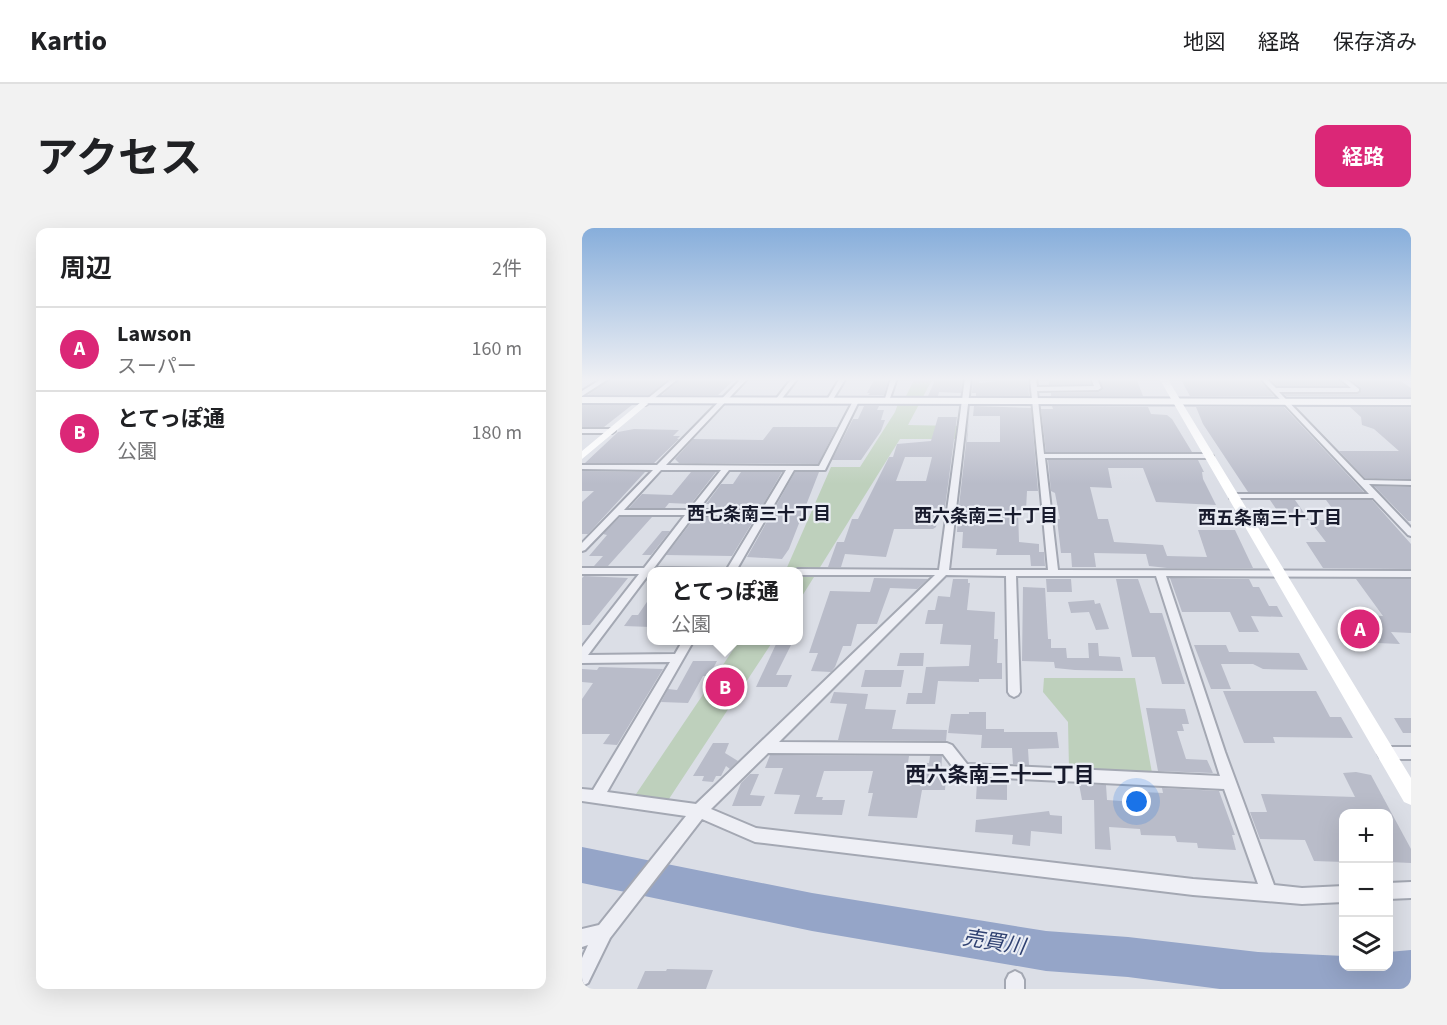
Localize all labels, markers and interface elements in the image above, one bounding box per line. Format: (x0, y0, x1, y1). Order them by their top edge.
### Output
text: Kartio (30, 21, 107, 61)
text: 地図 (1183, 27, 1225, 57)
text: 経路 (1258, 27, 1300, 57)
text: 保存済み (1333, 27, 1417, 57)
button: 経路 (1315, 125, 1411, 187)
text: アクセス (36, 129, 202, 189)
text: 周辺 (60, 250, 112, 287)
text: 2件 (492, 255, 522, 283)
text: Lawson (117, 318, 192, 350)
text: A (74, 335, 85, 363)
text: 160 m (472, 335, 522, 363)
text: スーパー (117, 353, 197, 381)
text: とてっぽ通 (117, 403, 225, 435)
text: B (73, 419, 86, 447)
text: 180 m (472, 419, 522, 447)
text: 公園 (117, 438, 157, 466)
district label: 西七条南三十丁目 (687, 502, 831, 527)
district label: 西六条南三十丁目 (914, 504, 1058, 529)
district label: 西五条南三十丁目 (1198, 506, 1342, 531)
popup (647, 567, 803, 645)
text: とてっぽ通 (671, 576, 779, 608)
pin: A (1340, 606, 1380, 652)
text: 公園 (671, 611, 711, 639)
pin: B (706, 664, 744, 710)
district label: 西六条南三十一丁目 (906, 760, 1095, 790)
your location (1122, 787, 1151, 816)
map controls (1339, 809, 1393, 971)
button: + (1339, 809, 1393, 863)
button: − (1339, 863, 1393, 917)
button: layers (1339, 917, 1393, 971)
water label: 売買川 (961, 922, 1029, 962)

